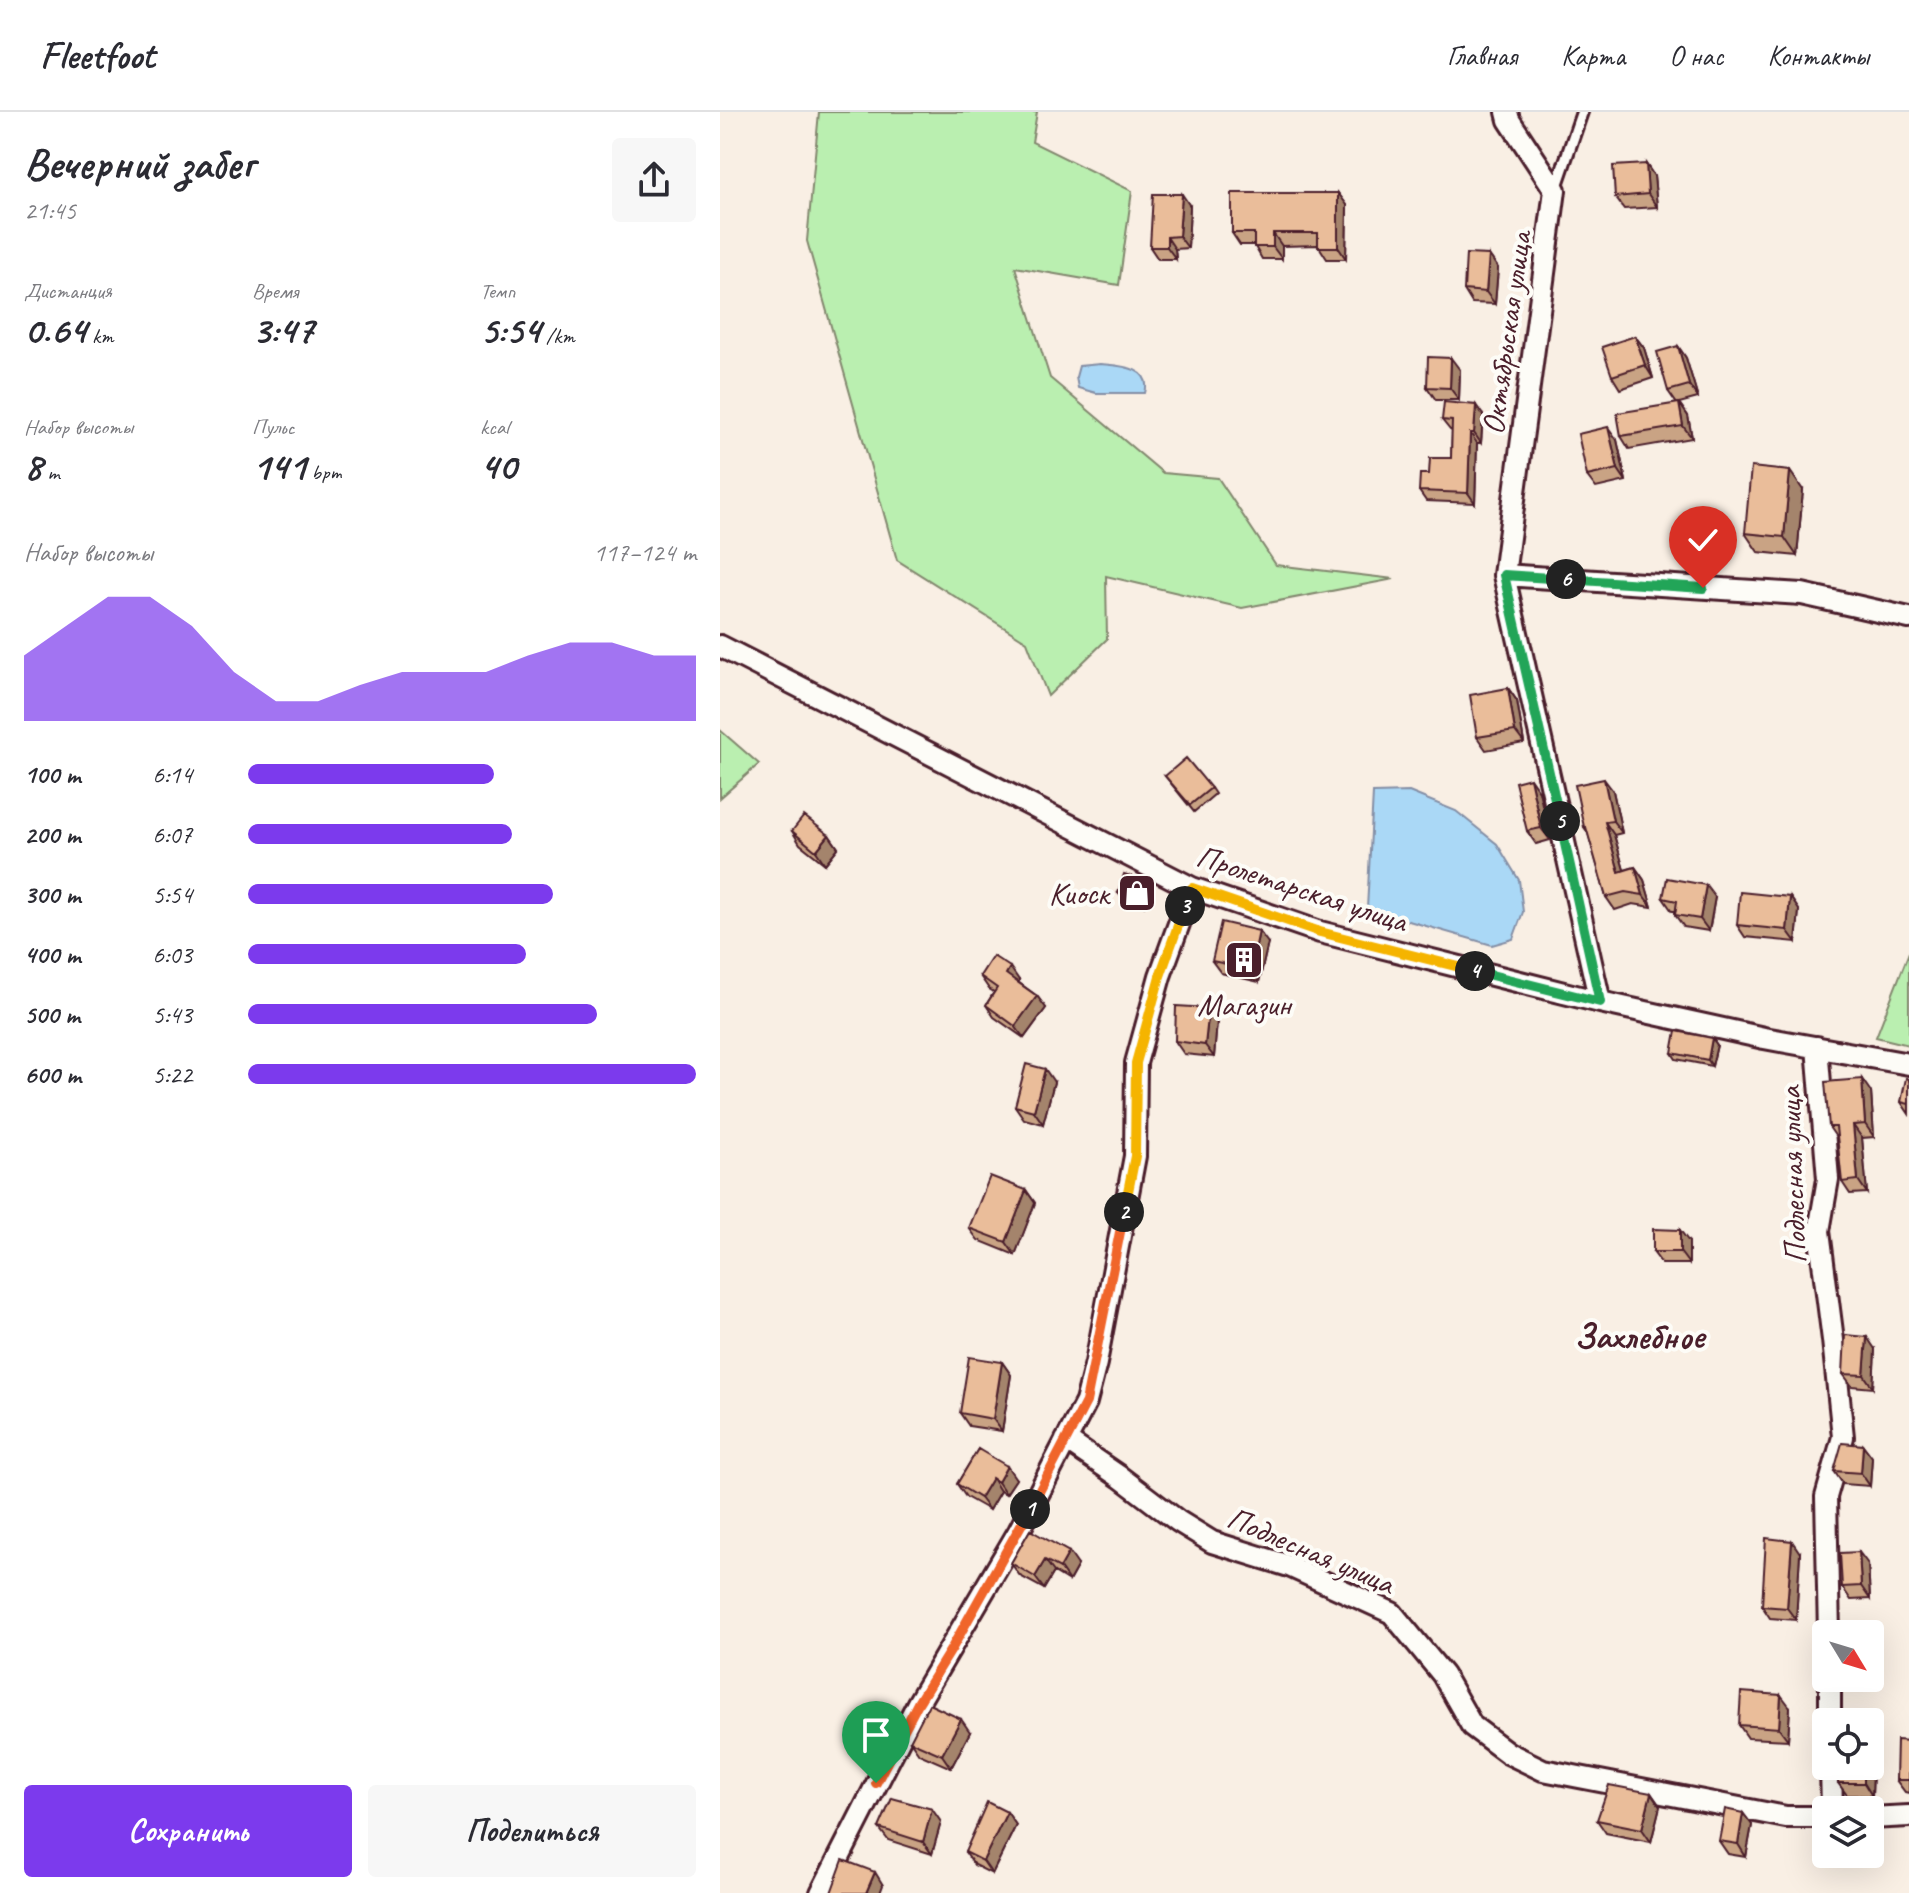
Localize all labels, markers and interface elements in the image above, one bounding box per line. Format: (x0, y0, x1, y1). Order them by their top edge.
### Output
text: Fleetfoot (40, 32, 155, 79)
text: Главная (1447, 38, 1517, 73)
text: Карта (1561, 38, 1625, 73)
text: О нас (1669, 38, 1723, 73)
text: Контакты (1767, 38, 1869, 73)
text: Вечерний забег (24, 136, 254, 191)
button: share (612, 138, 696, 222)
text: 21:45 (24, 194, 76, 227)
street label: Октябрьская улица (1472, 226, 1541, 437)
text: Дистанция (24, 277, 112, 305)
text: Время (252, 277, 298, 305)
text: Темп (480, 277, 515, 305)
text: 0.64 (24, 305, 87, 355)
text: 3:47 (252, 305, 314, 355)
text: 5:54 (480, 305, 541, 355)
text: km (87, 322, 114, 350)
text: /km (541, 322, 575, 350)
text: Набор высоты (24, 413, 133, 441)
text: Пульс (252, 413, 294, 441)
text: kcal (480, 413, 509, 441)
text: 8 (24, 441, 42, 491)
text: 141 (252, 441, 306, 491)
text: 40 (480, 441, 516, 491)
text: m (42, 458, 60, 486)
text: bpm (306, 458, 342, 486)
pin (1669, 506, 1737, 588)
icon: check (1681, 518, 1725, 562)
text: Набор высоты (24, 536, 153, 569)
text: 117–124 m (593, 536, 696, 569)
pin: 6 (1546, 559, 1586, 599)
text: 6 (1561, 565, 1571, 593)
text: 100 m (24, 758, 80, 791)
text: 6:14 (152, 758, 192, 791)
pin: 5 (1540, 801, 1580, 841)
text: 5 (1555, 807, 1565, 835)
text: 200 m (24, 818, 80, 851)
text: 6:07 (152, 818, 192, 851)
street label: Пролетарская улица (1191, 835, 1414, 942)
shop icon: Киоск (1116, 872, 1158, 914)
place label: Киоск (1049, 873, 1111, 914)
text: 300 m (24, 878, 80, 911)
text: 5:54 (152, 878, 192, 911)
pin: 3 (1165, 886, 1205, 926)
text: 3 (1180, 892, 1190, 920)
text: 400 m (24, 938, 80, 971)
text: 6:03 (152, 938, 192, 971)
building icon: Магазин (1223, 939, 1265, 981)
pin: 4 (1455, 951, 1495, 991)
text: 4 (1470, 957, 1480, 985)
place label: Магазин (1197, 984, 1293, 1025)
text: 500 m (24, 998, 80, 1031)
text: 5:43 (152, 998, 192, 1031)
text: 600 m (24, 1058, 81, 1091)
text: 5:22 (152, 1058, 192, 1091)
street label: Подлесная улица (1769, 1084, 1816, 1264)
pin: 2 (1104, 1192, 1144, 1232)
text: 2 (1119, 1198, 1129, 1226)
district label: Захлебное (1574, 1313, 1707, 1359)
pin: 1 (1010, 1489, 1050, 1529)
text: 1 (1025, 1495, 1035, 1523)
street label: Подлесная улица (1221, 1497, 1402, 1605)
north arrow (1812, 1620, 1884, 1692)
map controls (1812, 1620, 1884, 1868)
pin (842, 1701, 910, 1783)
button: locate (1812, 1708, 1884, 1780)
icon: arrive (854, 1713, 898, 1757)
button: Сохранить (24, 1785, 352, 1877)
button: Поделиться (368, 1785, 696, 1877)
button: layers (1812, 1796, 1884, 1868)

